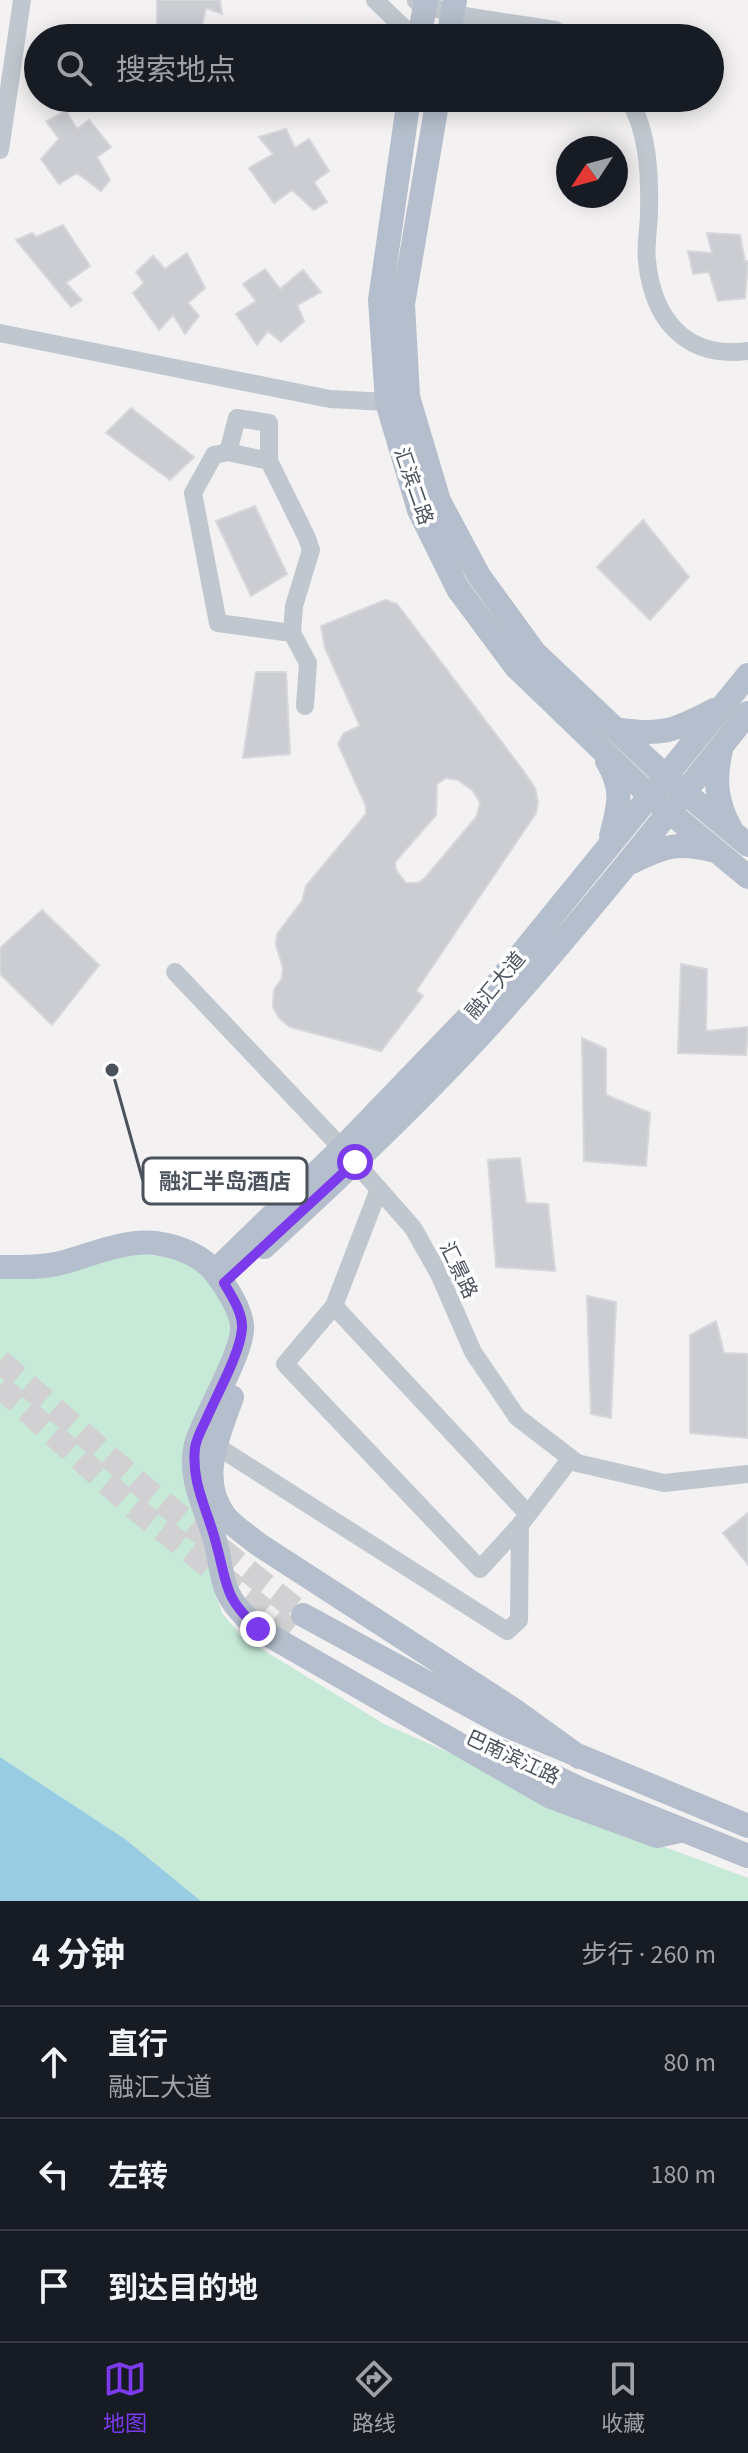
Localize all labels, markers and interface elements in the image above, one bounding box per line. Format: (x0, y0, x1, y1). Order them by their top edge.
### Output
search box (24, 24, 724, 112)
icon: search (52, 46, 96, 90)
text: 搜索地点 (116, 49, 236, 92)
north arrow (556, 136, 628, 208)
street label: 汇滨二路 (387, 444, 439, 529)
street label: 融汇大道 (459, 946, 532, 1025)
route start (337, 1144, 373, 1180)
callout: 融汇半岛酒店 (143, 1158, 307, 1204)
text: 融汇半岛酒店 (159, 1166, 291, 1198)
street label: 汇景路 (432, 1237, 484, 1304)
route end (240, 1611, 276, 1647)
street label: 巴南滨江路 (461, 1724, 564, 1792)
text: 4 分钟 (32, 1931, 125, 1980)
text: 步行 · 260 m (582, 1936, 716, 1973)
text: 直行 (108, 2023, 168, 2066)
icon: ahead (32, 2040, 76, 2084)
text: 80 m (663, 2044, 716, 2081)
text: 融汇大道 (108, 2069, 212, 2106)
icon: left (32, 2152, 76, 2196)
text: 左转 (108, 2155, 168, 2198)
text: 180 m (650, 2156, 716, 2193)
icon: arrive (32, 2264, 76, 2308)
text: 到达目的地 (108, 2267, 258, 2310)
tab: 地图 (103, 2357, 147, 2440)
tab: 路线 (352, 2357, 396, 2440)
tab: 收藏 (601, 2357, 645, 2440)

